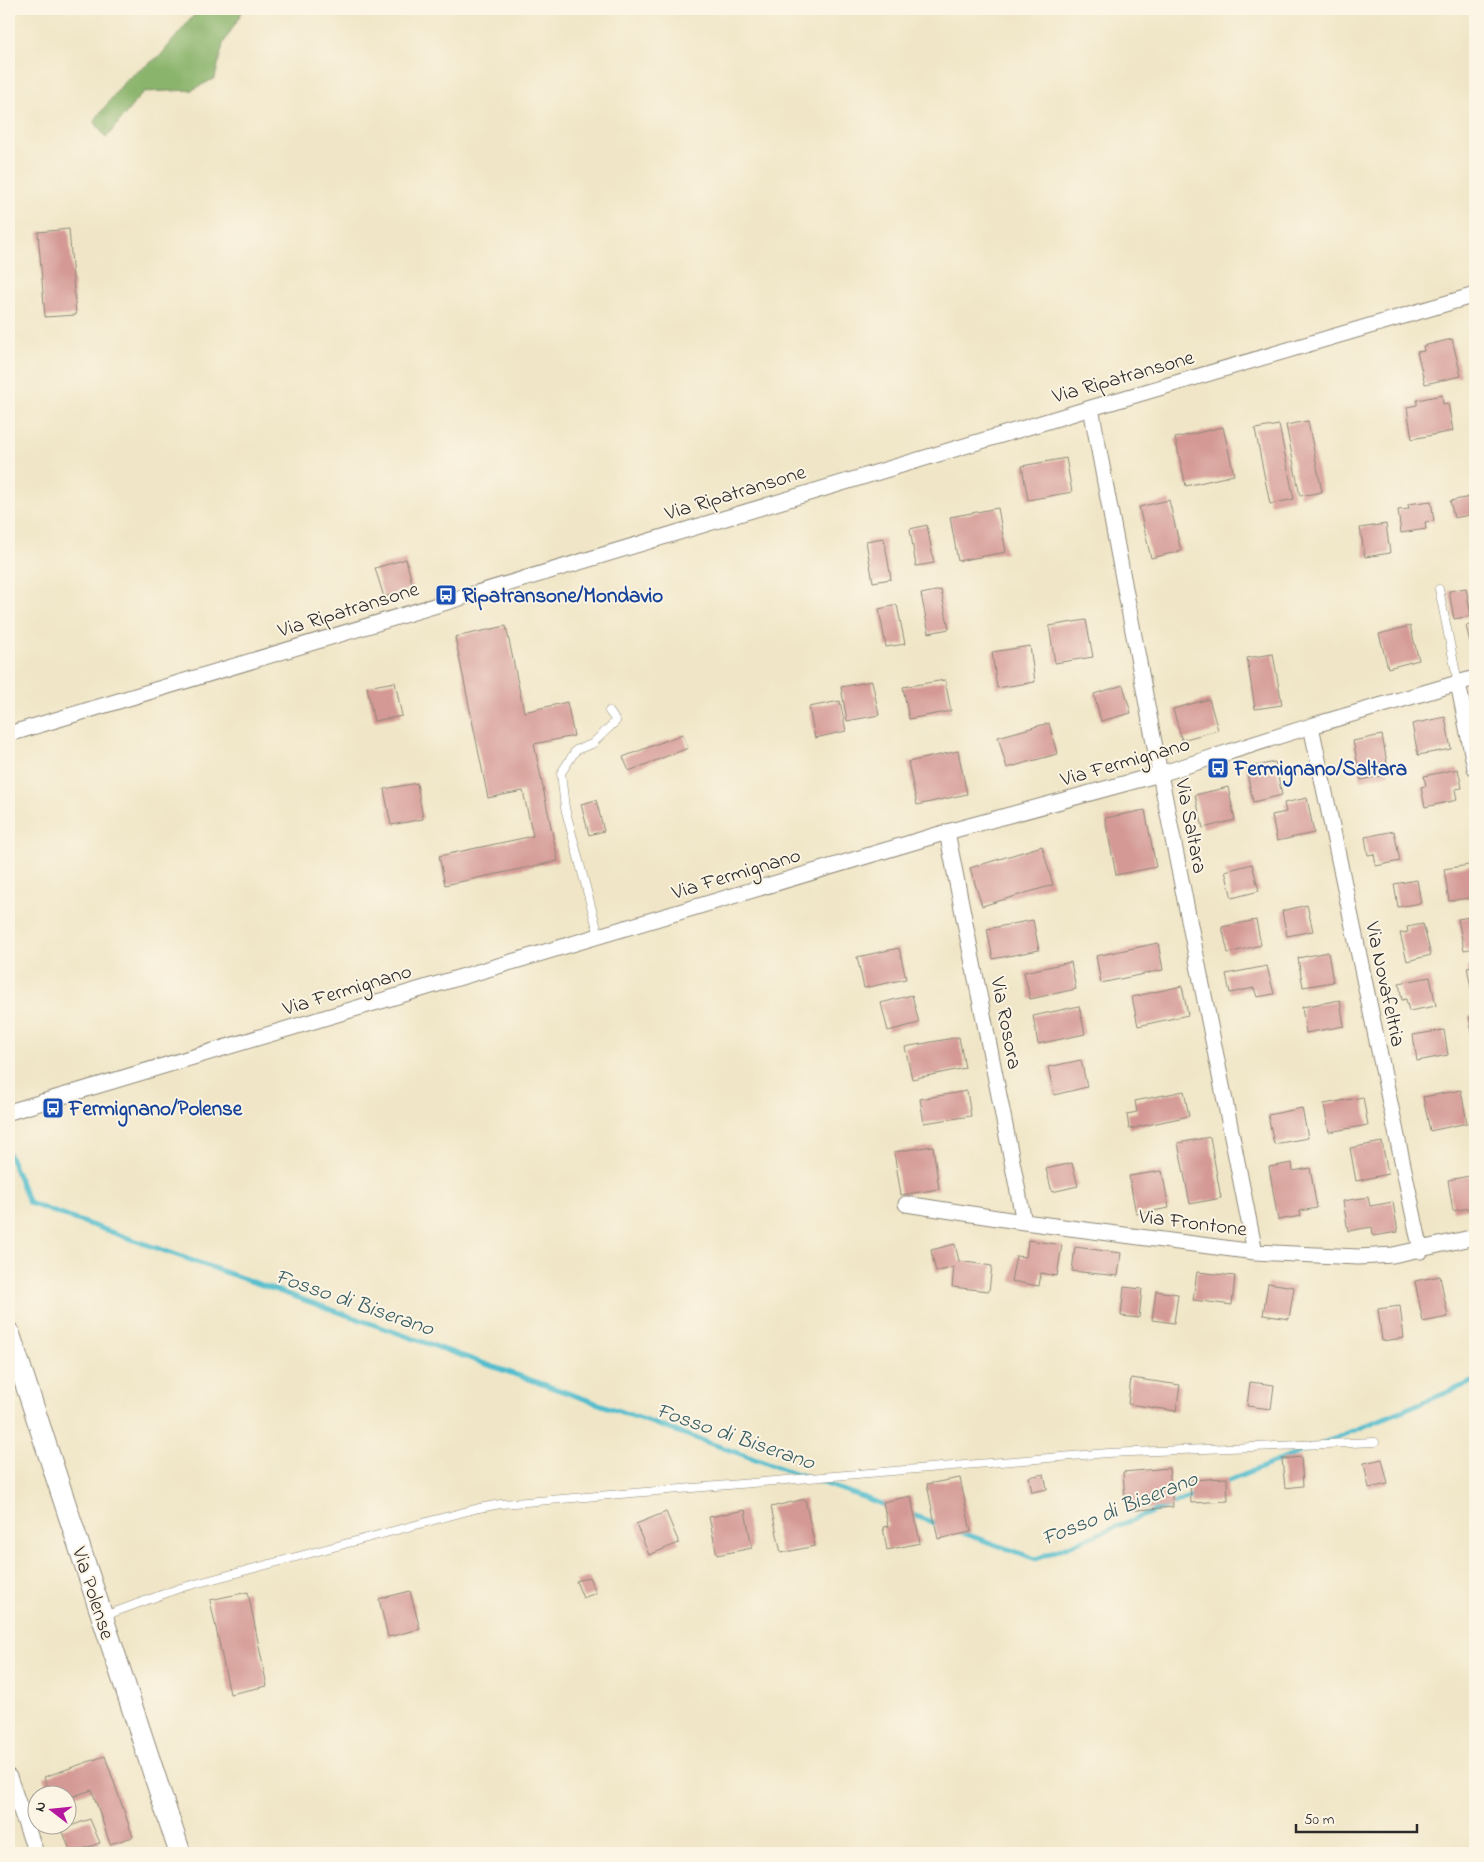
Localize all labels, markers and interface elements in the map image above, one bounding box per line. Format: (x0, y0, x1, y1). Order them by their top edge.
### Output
street label: Via Ripatransone (1048, 343, 1198, 413)
street label: Via Ripatransone (660, 458, 810, 530)
street label: Via Ripatransone (273, 575, 423, 647)
place label: Ripatransone/Mondavio (462, 582, 663, 612)
bus stop icon: Ripatransone/Mondavio (434, 583, 458, 607)
street label: Via Fermignano (1056, 730, 1194, 798)
place label: Fermignano/Saltara (1233, 755, 1407, 787)
bus stop icon: Fermignano/Saltara (1206, 756, 1230, 780)
street label: Via Saltara (1166, 775, 1214, 876)
street label: Via Fermignano (667, 841, 805, 911)
street label: Via Novafeltria (1356, 918, 1412, 1050)
street label: Via Fermignano (278, 957, 416, 1027)
street label: Via Rosora (981, 974, 1029, 1072)
place label: Fermignano/Polense (68, 1095, 243, 1127)
bus stop icon: Fermignano/Polense (41, 1096, 65, 1120)
street label: Via Frontone (1136, 1202, 1249, 1246)
water label: Fosso di Biserano (270, 1262, 439, 1346)
water label: Fosso di Biserano (651, 1396, 820, 1480)
water label: Fosso di Biserano (1037, 1463, 1204, 1556)
street label: Via Polense (63, 1542, 121, 1644)
north arrow (28, 1784, 78, 1834)
text: N (30, 1799, 52, 1814)
scale bar (1296, 1802, 1418, 1834)
text: 50 m (1304, 1809, 1335, 1831)

